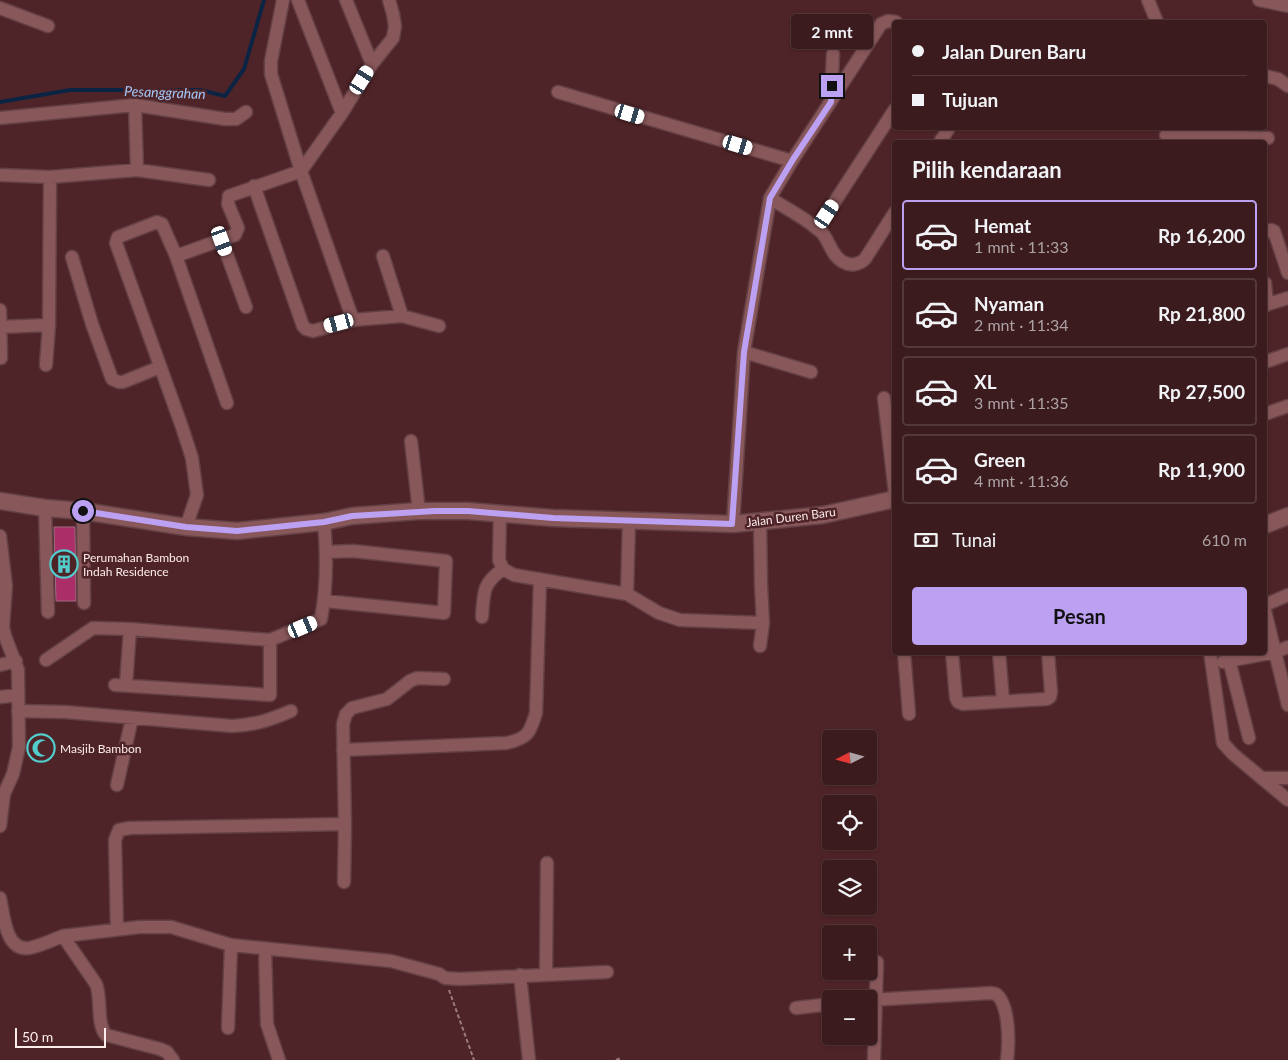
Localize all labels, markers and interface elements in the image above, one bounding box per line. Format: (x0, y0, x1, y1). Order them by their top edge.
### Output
callout: 2 mnt (791, 13, 873, 48)
text: 2 mnt (811, 22, 853, 41)
text: Jalan Duren Baru (942, 40, 1086, 63)
car (347, 63, 376, 97)
route end (821, 75, 843, 97)
water label: Pesanggrahan (124, 82, 206, 102)
text: Tujuan (942, 88, 998, 111)
car (613, 102, 646, 126)
car (721, 133, 754, 157)
text: Pilih kendaraan (912, 156, 1062, 183)
car (812, 197, 841, 231)
icon: car (914, 213, 959, 258)
text: Hemat (974, 214, 1031, 237)
car (209, 224, 234, 258)
text: Rp 16,200 (1158, 224, 1245, 247)
text: 1 mnt · 11:33 (974, 237, 1069, 256)
icon: car (914, 291, 959, 336)
text: Nyaman (974, 292, 1044, 315)
text: Rp 21,800 (1158, 302, 1245, 325)
car (322, 312, 355, 334)
text: 2 mnt · 11:34 (974, 315, 1069, 334)
icon: car (914, 369, 959, 414)
text: XL (974, 370, 997, 393)
text: Rp 27,500 (1158, 380, 1245, 403)
text: 3 mnt · 11:35 (974, 393, 1069, 412)
icon: car (914, 447, 959, 492)
text: Green (974, 448, 1025, 471)
text: Rp 11,900 (1158, 458, 1245, 481)
text: 4 mnt · 11:36 (974, 471, 1069, 490)
route start (72, 500, 94, 522)
street label: Jalan Duren Baru (745, 504, 837, 530)
icon: cash (912, 526, 940, 554)
text: Tunai (952, 528, 996, 551)
text: 610 m (1202, 530, 1247, 549)
building icon: Perumahan Bambon Indah Residence (49, 549, 79, 579)
place label: Perumahan Bambon Indah Residence (83, 550, 189, 579)
button: Pesan (912, 587, 1247, 645)
car (286, 614, 319, 640)
north arrow (822, 730, 878, 785)
map controls (822, 730, 877, 1045)
mosque icon: Masjib Bambon (26, 733, 56, 763)
place label: Masjib Bambon (60, 741, 141, 756)
button: locate (822, 795, 877, 850)
button: layers (822, 860, 877, 915)
button: + (822, 925, 877, 980)
button: − (822, 990, 877, 1045)
scale bar (15, 1025, 106, 1048)
text: 50 m (22, 1028, 53, 1045)

